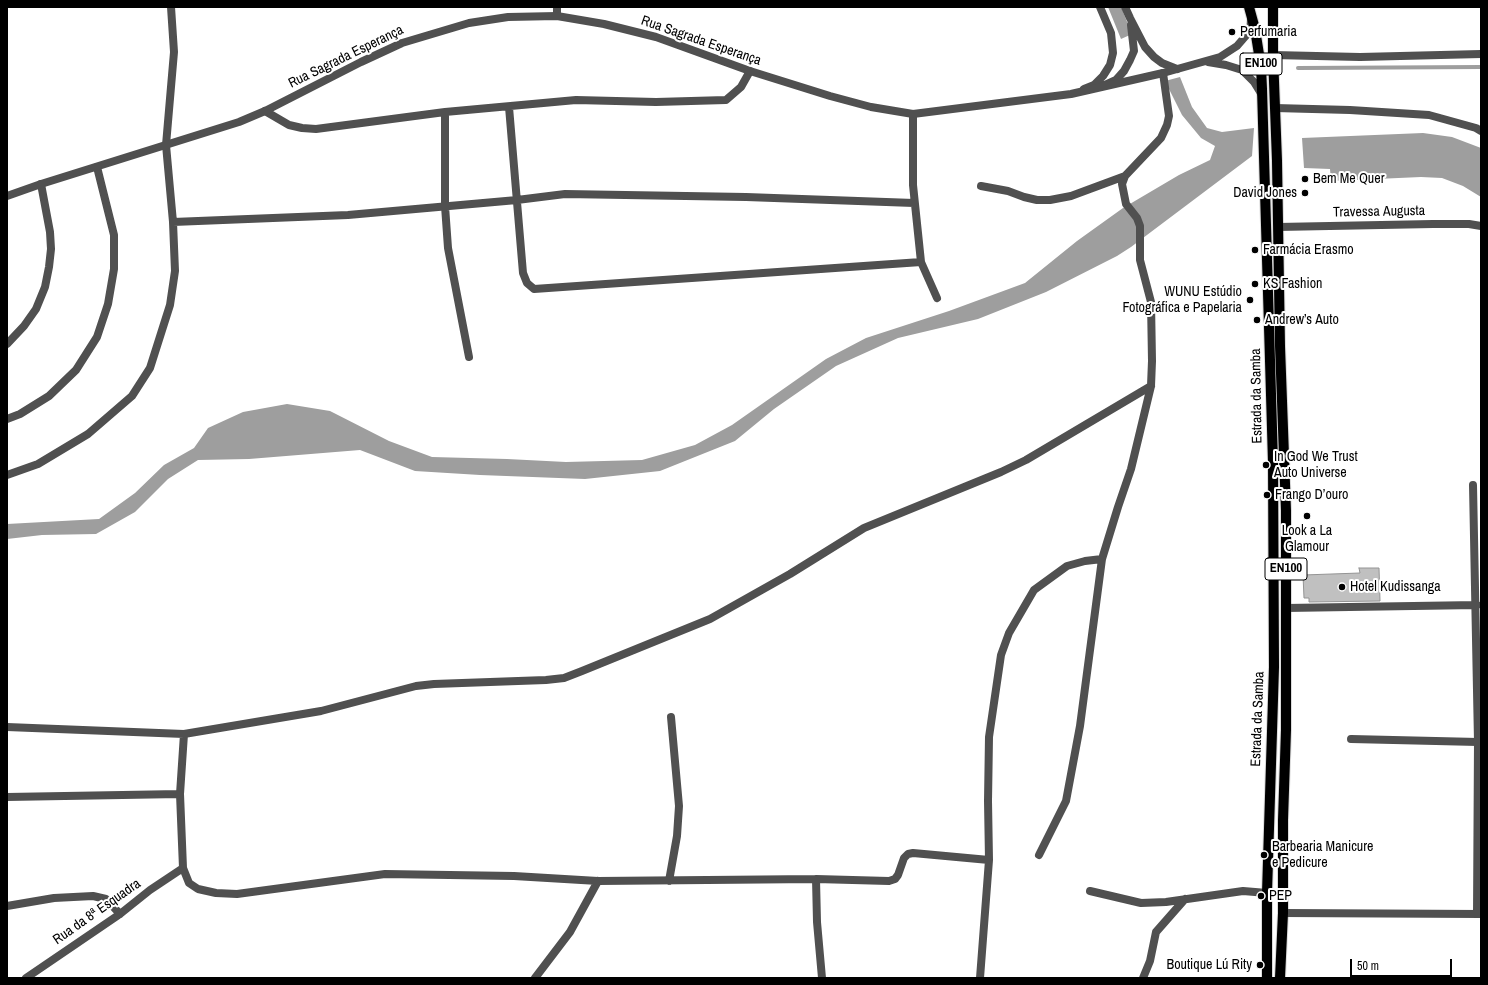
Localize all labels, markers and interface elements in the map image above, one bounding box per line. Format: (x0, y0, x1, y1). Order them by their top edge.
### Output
street label: Rua Sagrada Esperança (639, 13, 763, 69)
street label: Rua Sagrada Esperança (286, 22, 406, 92)
place label: Perfumaria (1240, 24, 1297, 40)
marker: Perfumaria (1227, 27, 1237, 37)
road number: EN100 (1240, 53, 1282, 75)
place label: Bem Me Quer (1313, 171, 1384, 187)
marker: Bem Me Quer (1300, 174, 1310, 184)
place label: David Jones (1233, 185, 1297, 201)
marker: David Jones (1300, 188, 1310, 198)
street label: Travessa Augusta (1333, 203, 1425, 221)
place label: Farmácia Erasmo (1263, 242, 1354, 258)
marker: Farmácia Erasmo (1250, 245, 1260, 255)
place label: KS Fashion (1263, 276, 1322, 292)
marker: KS Fashion (1250, 279, 1260, 289)
place label: WUNU Estúdio Fotográfica e Papelaria (1123, 284, 1242, 316)
marker: WUNU Estúdio Fotográfica e Papelaria (1245, 295, 1255, 305)
place label: Andrew’s Auto (1265, 312, 1339, 328)
marker: Andrew’s Auto (1252, 315, 1262, 325)
street label: Estrada da Samba (1248, 348, 1266, 444)
place label: In God We Trust Auto Universe (1274, 449, 1358, 482)
marker: In God We Trust Auto Universe (1261, 460, 1271, 470)
place label: Frango D’ouro (1275, 487, 1348, 503)
marker: Frango D’ouro (1262, 490, 1272, 500)
marker: Look a La Glamour (1302, 511, 1312, 521)
place label: Look a La Glamour (1282, 523, 1332, 556)
road number: EN100 (1265, 558, 1307, 580)
place label: Hotel Kudissanga (1350, 579, 1441, 595)
marker: Hotel Kudissanga (1337, 582, 1347, 592)
street label: Estrada da Samba (1248, 671, 1268, 767)
place label: Barbearia Manicure e Pedicure (1272, 839, 1373, 872)
marker: Barbearia Manicure e Pedicure (1259, 850, 1269, 860)
street label: Rua da 8ª Esquadra (50, 876, 144, 948)
place label: PEP (1269, 888, 1292, 904)
marker: PEP (1256, 891, 1266, 901)
scale bar (1352, 951, 1454, 977)
place label: Boutique Lú Rity (1166, 957, 1252, 973)
text: 50 m (1357, 958, 1379, 974)
marker: Boutique Lú Rity (1255, 960, 1265, 970)

